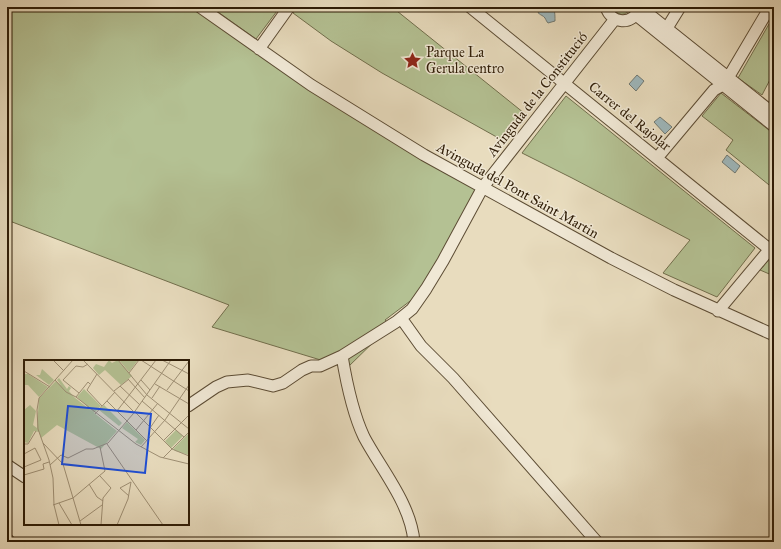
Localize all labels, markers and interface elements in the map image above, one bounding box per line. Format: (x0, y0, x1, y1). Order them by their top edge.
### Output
street label: Avinguda de la Constitució (483, 29, 591, 161)
place label: Parque La Gerula centro (426, 44, 504, 77)
place icon: Parque La Gerula centro (403, 50, 423, 70)
street label: Carrer del Rajolar (585, 78, 675, 155)
street label: Avinguda del Pont Saint Martin (433, 138, 602, 242)
inset map (24, 360, 189, 525)

